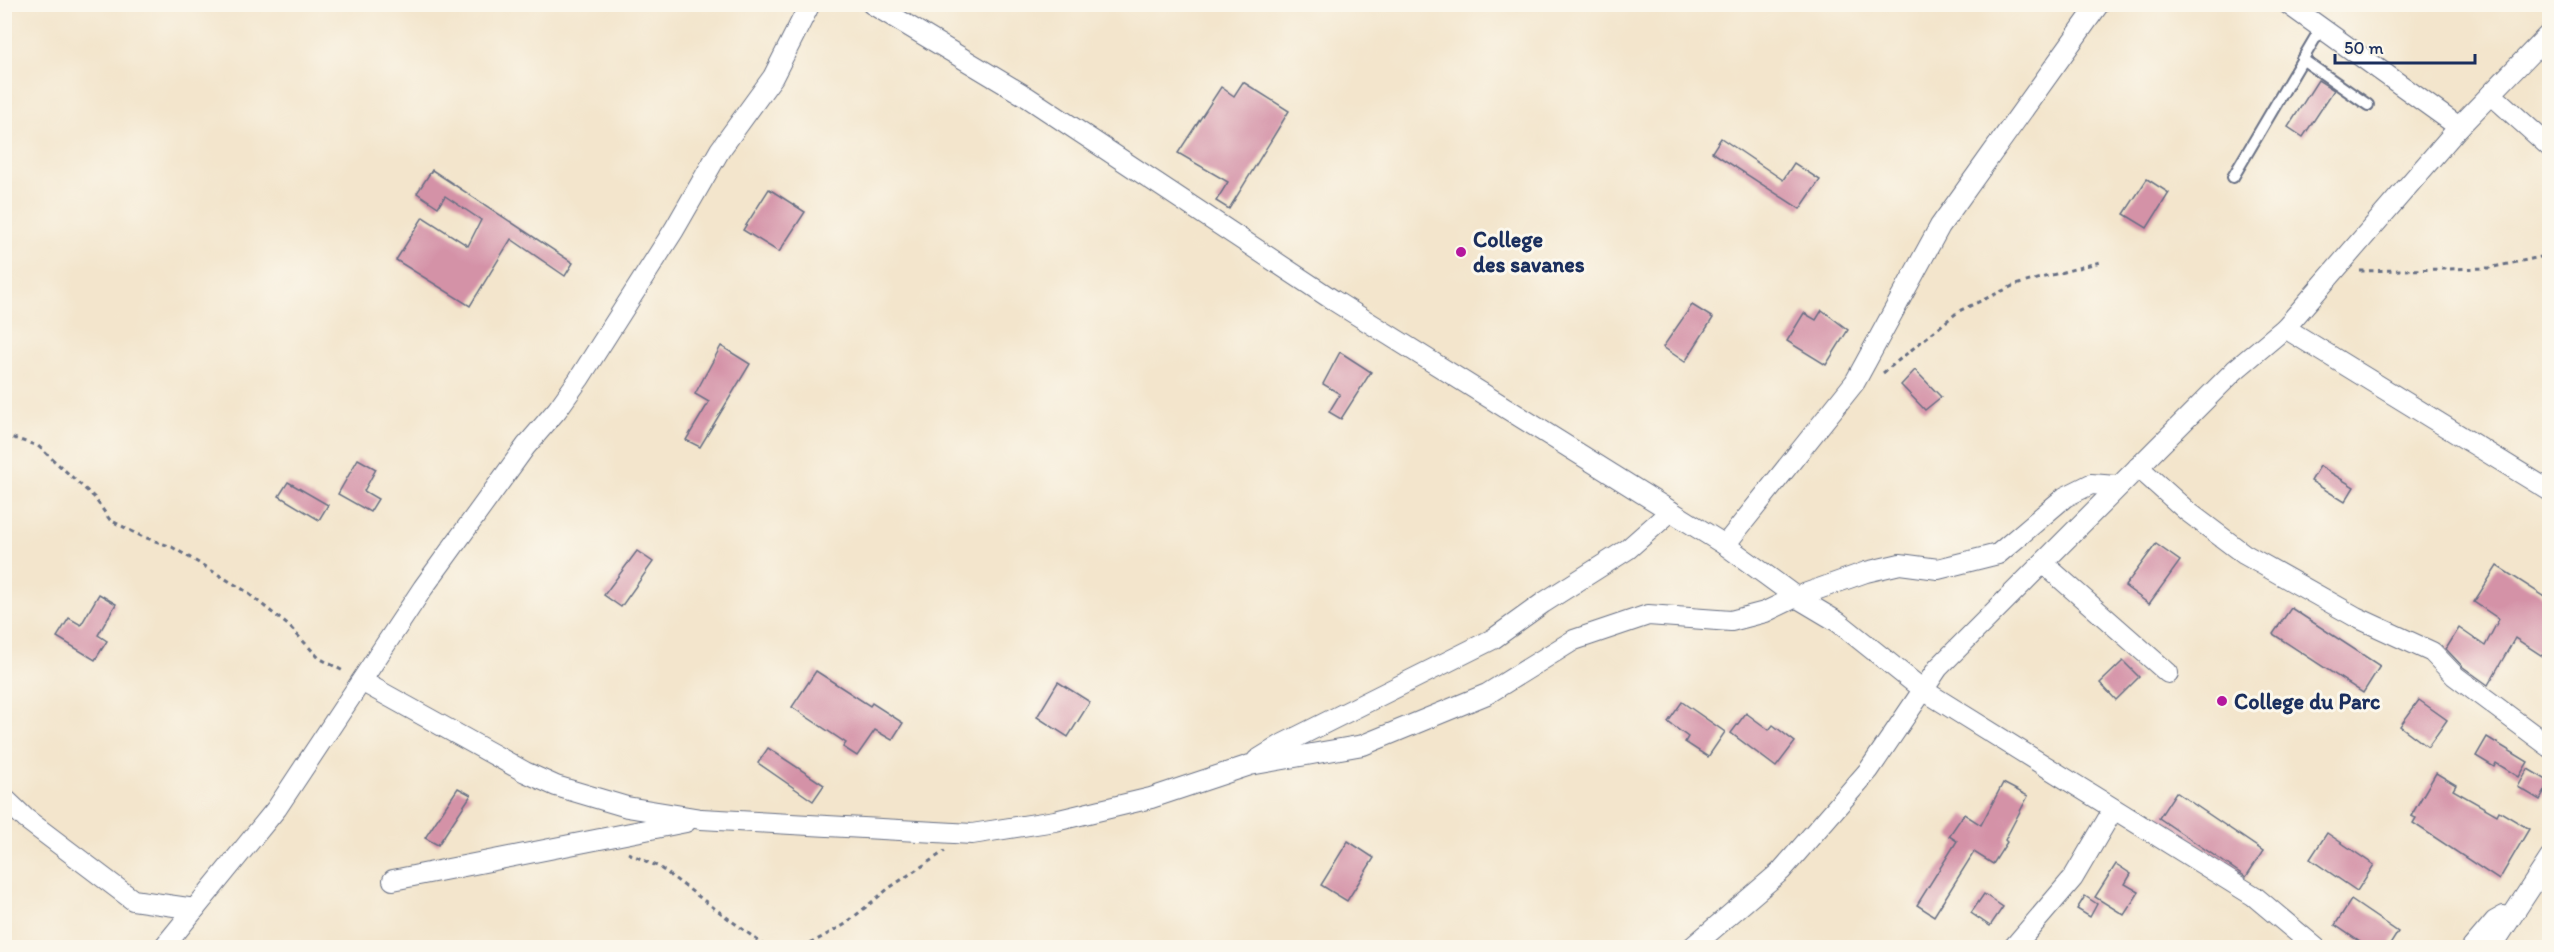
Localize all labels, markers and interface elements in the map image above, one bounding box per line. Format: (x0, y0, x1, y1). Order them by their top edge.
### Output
scale bar (2335, 27, 2474, 65)
text: 50 m (2344, 37, 2384, 59)
place label: College des savanes (1473, 226, 1585, 278)
marker: College des savanes (1454, 245, 1468, 259)
place label: College du Parc (2234, 688, 2381, 715)
marker: College du Parc (2215, 694, 2229, 708)

